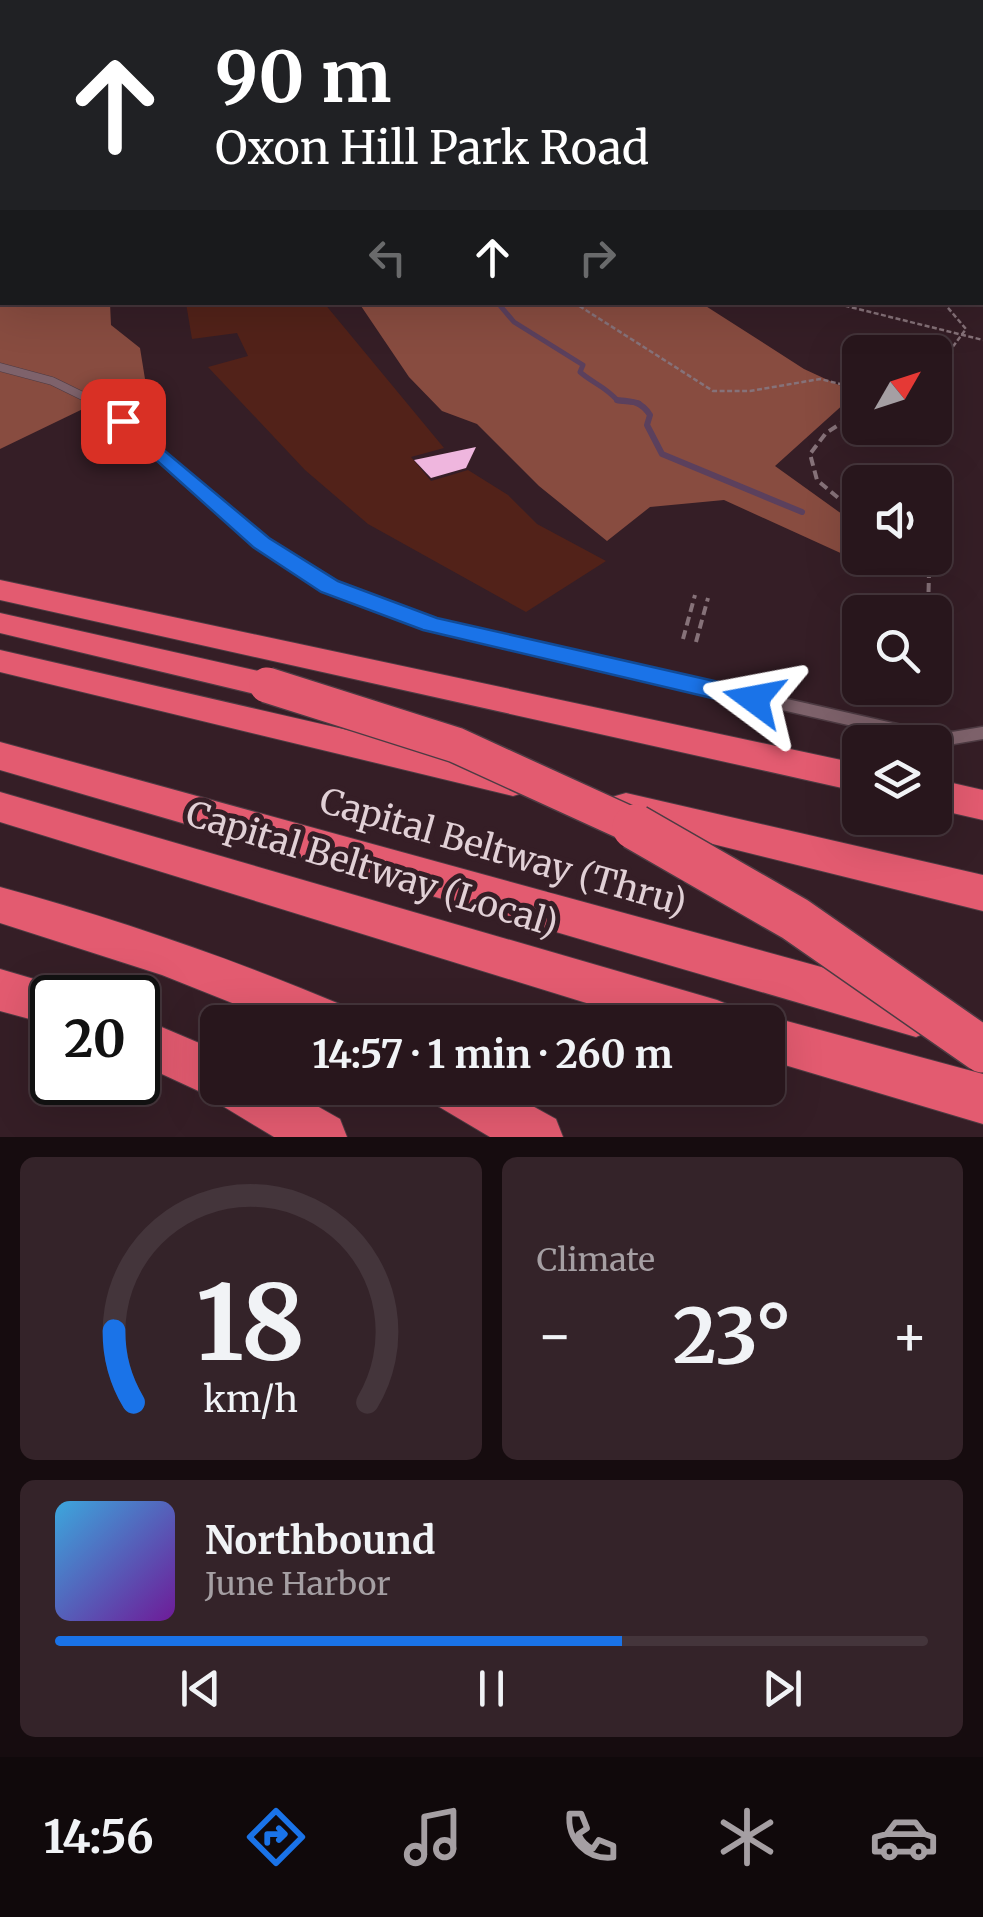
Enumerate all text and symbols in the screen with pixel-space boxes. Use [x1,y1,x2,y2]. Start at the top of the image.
text: 90 m [215,33,392,121]
icon: ahead [50,40,180,170]
text: Oxon Hill Park Road [215,120,649,176]
icon: left [360,230,415,285]
icon: ahead [465,230,520,285]
icon: right [570,230,625,285]
north arrow [842,335,952,445]
map controls [842,335,952,835]
pin [81,379,166,464]
icon: arrive [96,394,151,449]
button: sound [842,465,952,575]
button: search [842,595,952,705]
position arrow [702,647,806,751]
button: layers [842,725,952,835]
street label: Capital Beltway (Thru) [315,779,691,925]
street label: Capital Beltway (Local) [181,791,563,947]
speed limit sign: 20 [30,975,160,1105]
text: 14:57 · 1 min · 260 m [312,1031,673,1078]
text: Climate [537,1240,655,1280]
text: 18 [196,1258,306,1388]
text: 23° [673,1289,792,1383]
text: − [537,1301,573,1370]
text: + [891,1301,928,1370]
text: km/h [203,1377,298,1422]
text: Northbound [205,1517,435,1564]
text: June Harbor [205,1564,391,1604]
icon: previous [173,1661,228,1716]
icon: pause [464,1661,519,1716]
icon: next [755,1661,810,1716]
icon: directions [241,1802,311,1872]
icon: music [398,1802,468,1872]
icon: phone [555,1802,625,1872]
icon: climate [712,1802,782,1872]
icon: car [869,1802,939,1872]
text: 14:56 [44,1809,154,1865]

